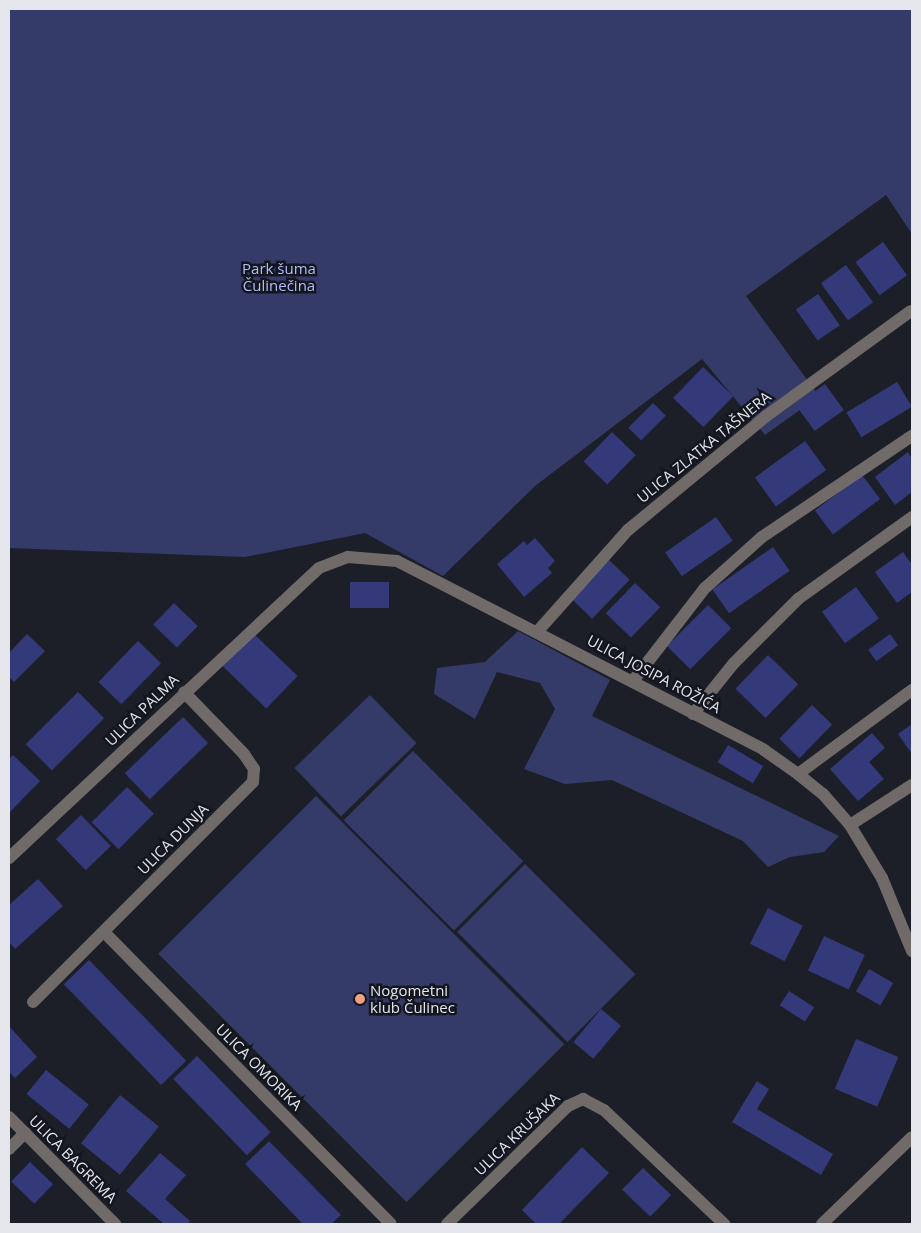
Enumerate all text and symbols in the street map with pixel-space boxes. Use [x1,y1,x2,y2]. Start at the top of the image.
park label: Park šuma Čulinečina [242,259,316,294]
street label: ULICA ZLATKA TAŠNERA [634,388,774,506]
street label: ULICA JOSIPA ROŽIĆA [584,631,724,717]
street label: ULICA PALMA [102,670,182,750]
street label: ULICA DUNJA [134,800,212,878]
place label: Nogometni klub Čulinec [370,981,455,1016]
marker: Nogometni klub Čulinec [354,993,366,1005]
street label: ULICA OMORIKA [212,1020,306,1114]
street label: ULICA KRUŠAKA [471,1089,563,1179]
street label: ULICA BAGREMA [25,1111,121,1207]

